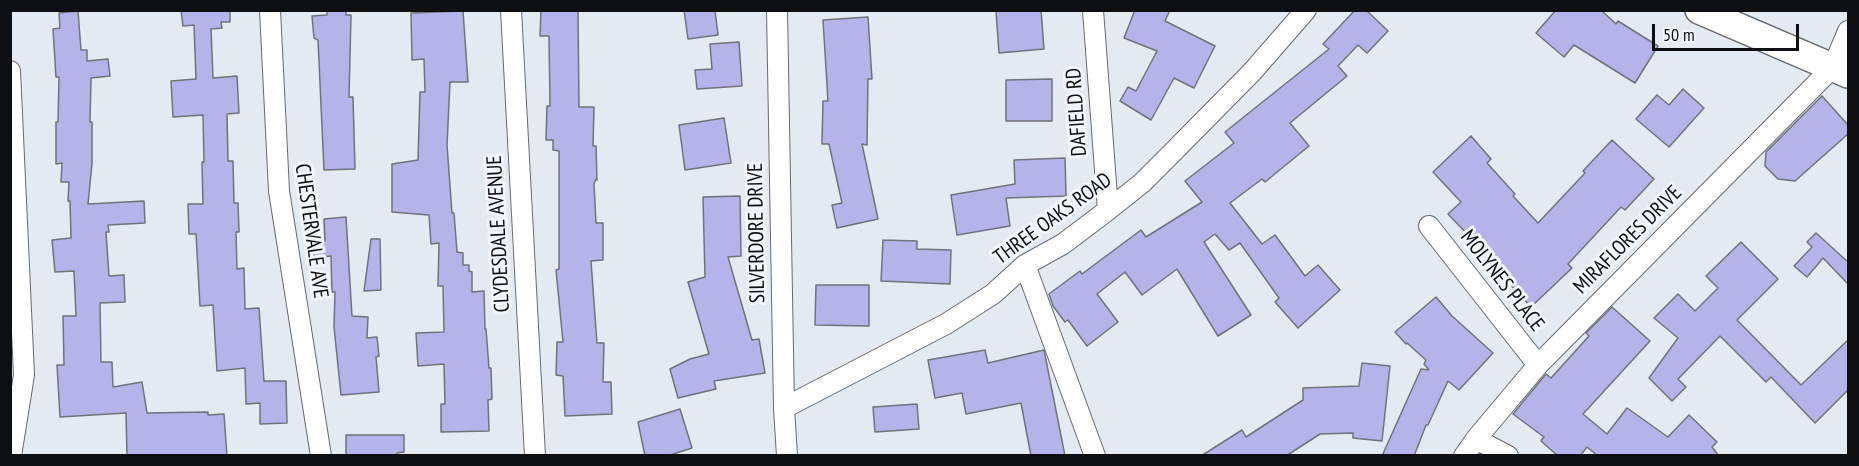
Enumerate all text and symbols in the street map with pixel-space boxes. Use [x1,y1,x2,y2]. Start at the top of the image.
scale bar [1655,12,1802,50]
text: 50 m [1663,23,1695,46]
street label: DAFIELD RD [1061,67,1093,157]
street label: CLYDESDALE AVENUE [482,155,516,313]
street label: CHESTERVALE AVE [289,162,333,300]
street label: SILVERDORE DRIVE [743,163,771,303]
street label: THREE OAKS ROAD [989,168,1117,270]
street label: MIRAFLORES DRIVE [1569,181,1687,299]
street label: MOLYNES PLACE [1455,225,1549,337]

